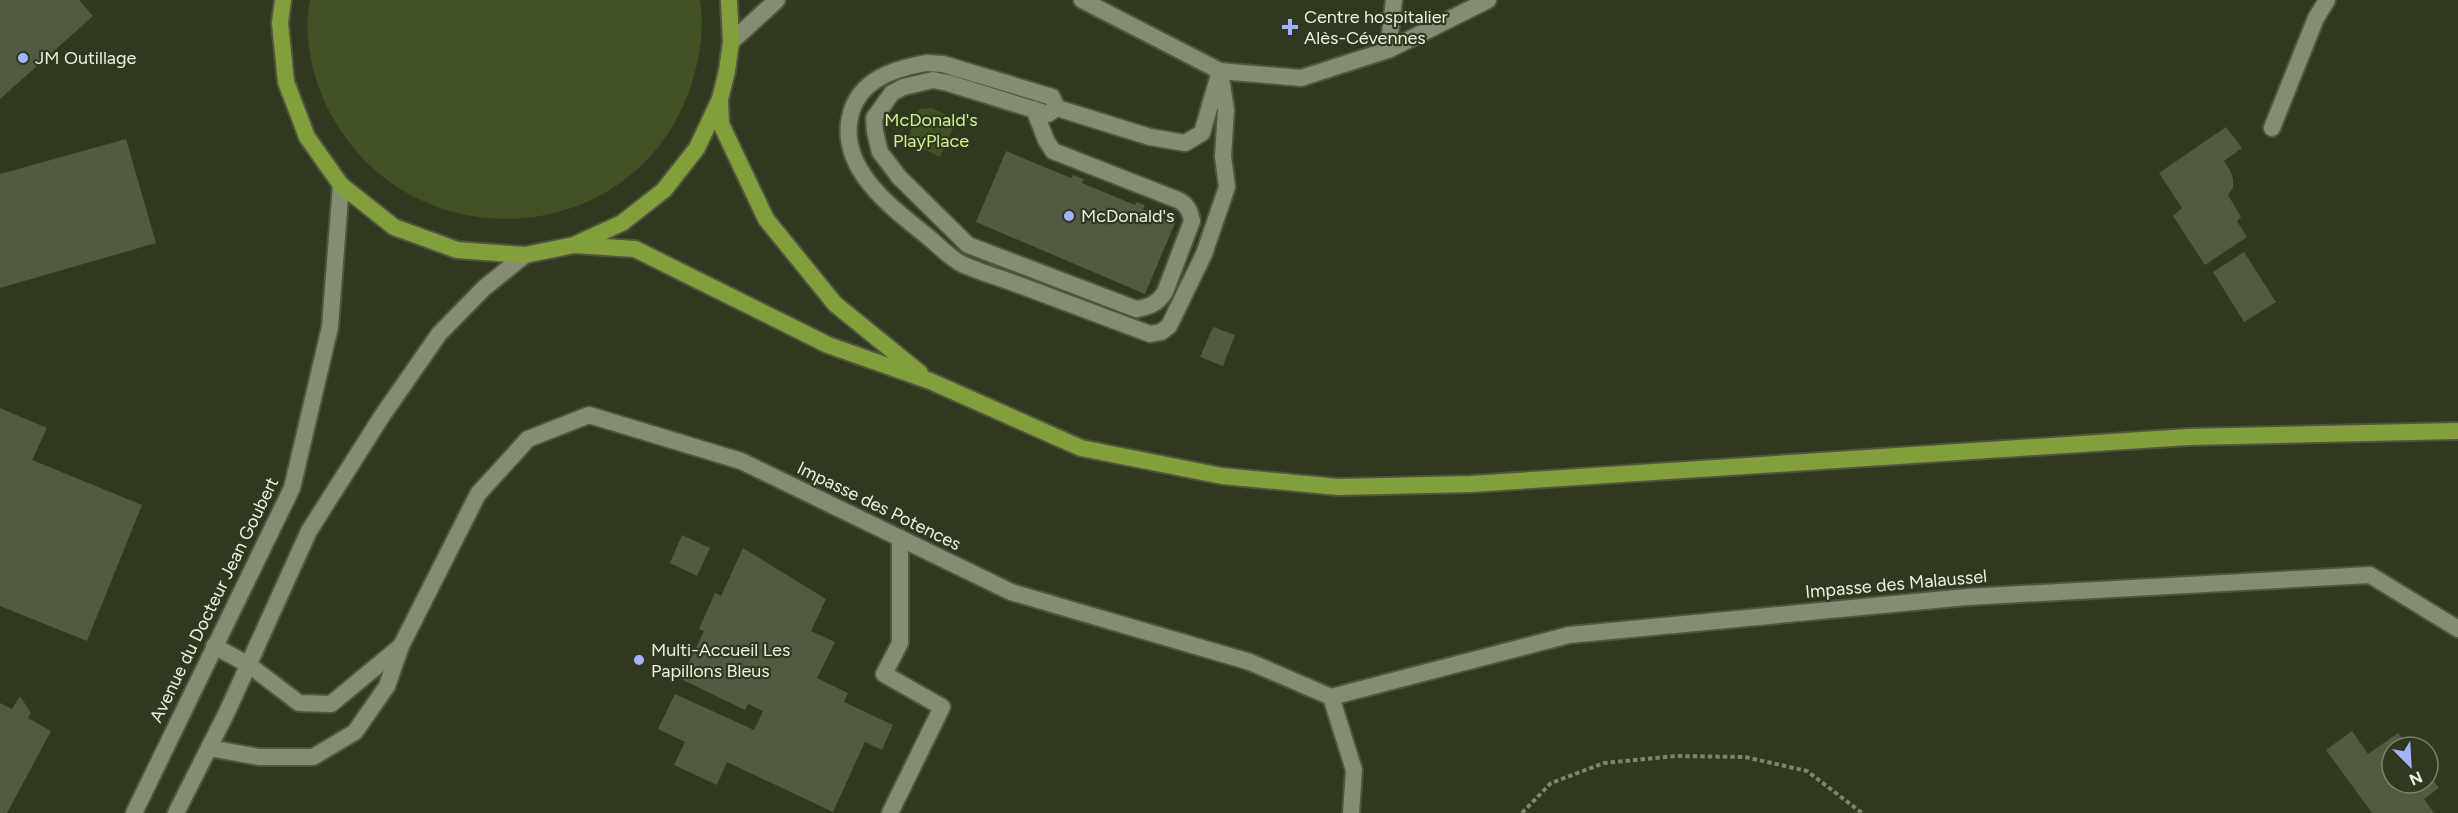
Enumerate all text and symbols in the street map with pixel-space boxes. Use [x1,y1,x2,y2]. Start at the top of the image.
place label: Centre hospitalier Alès-Cévennes [1304,6,1448,49]
marker: Centre hospitalier Alès-Cévennes [1281,18,1299,36]
place label: JM Outillage [35,47,137,69]
marker: JM Outillage [16,51,30,65]
park label: McDonald's PlayPlace [884,109,978,152]
place label: McDonald's [1081,205,1175,227]
marker: McDonald's [1062,209,1076,223]
street label: Impasse des Potences [793,457,965,555]
street label: Avenue du Docteur Jean Goubert [145,474,283,726]
street label: Impasse des Malaussel [1804,565,1988,603]
place label: Multi-Accueil Les Papillons Bleus [651,639,790,682]
marker: Multi-Accueil Les Papillons Bleus [632,653,646,667]
north arrow [2380,735,2440,795]
text: N [2406,767,2425,789]

